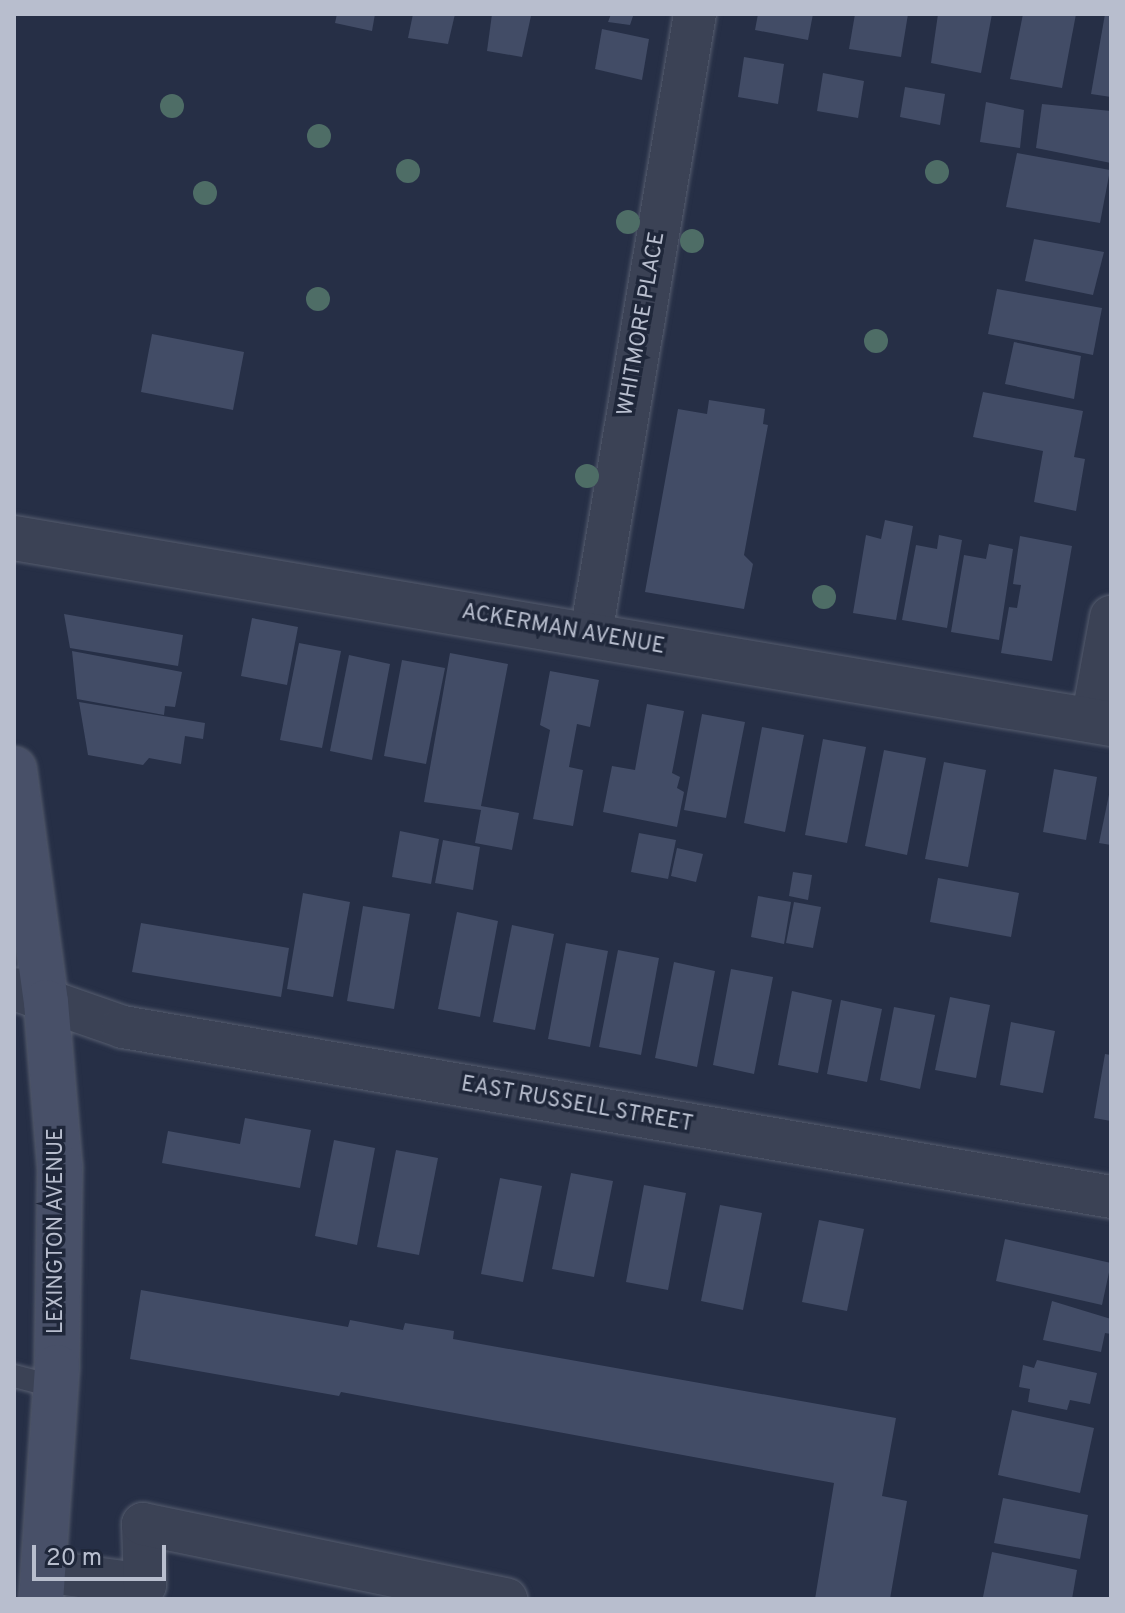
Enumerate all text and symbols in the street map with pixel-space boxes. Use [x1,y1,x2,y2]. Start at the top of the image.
street label: WHITMORE PLACE [613,230,671,418]
street label: ACKERMAN AVENUE [459,599,667,661]
street label: EAST RUSSELL STREET [458,1071,696,1139]
street label: LEXINGTON AVENUE [44,1127,70,1335]
scale bar [36,1529,170,1579]
text: 20 m [46,1544,102,1574]

